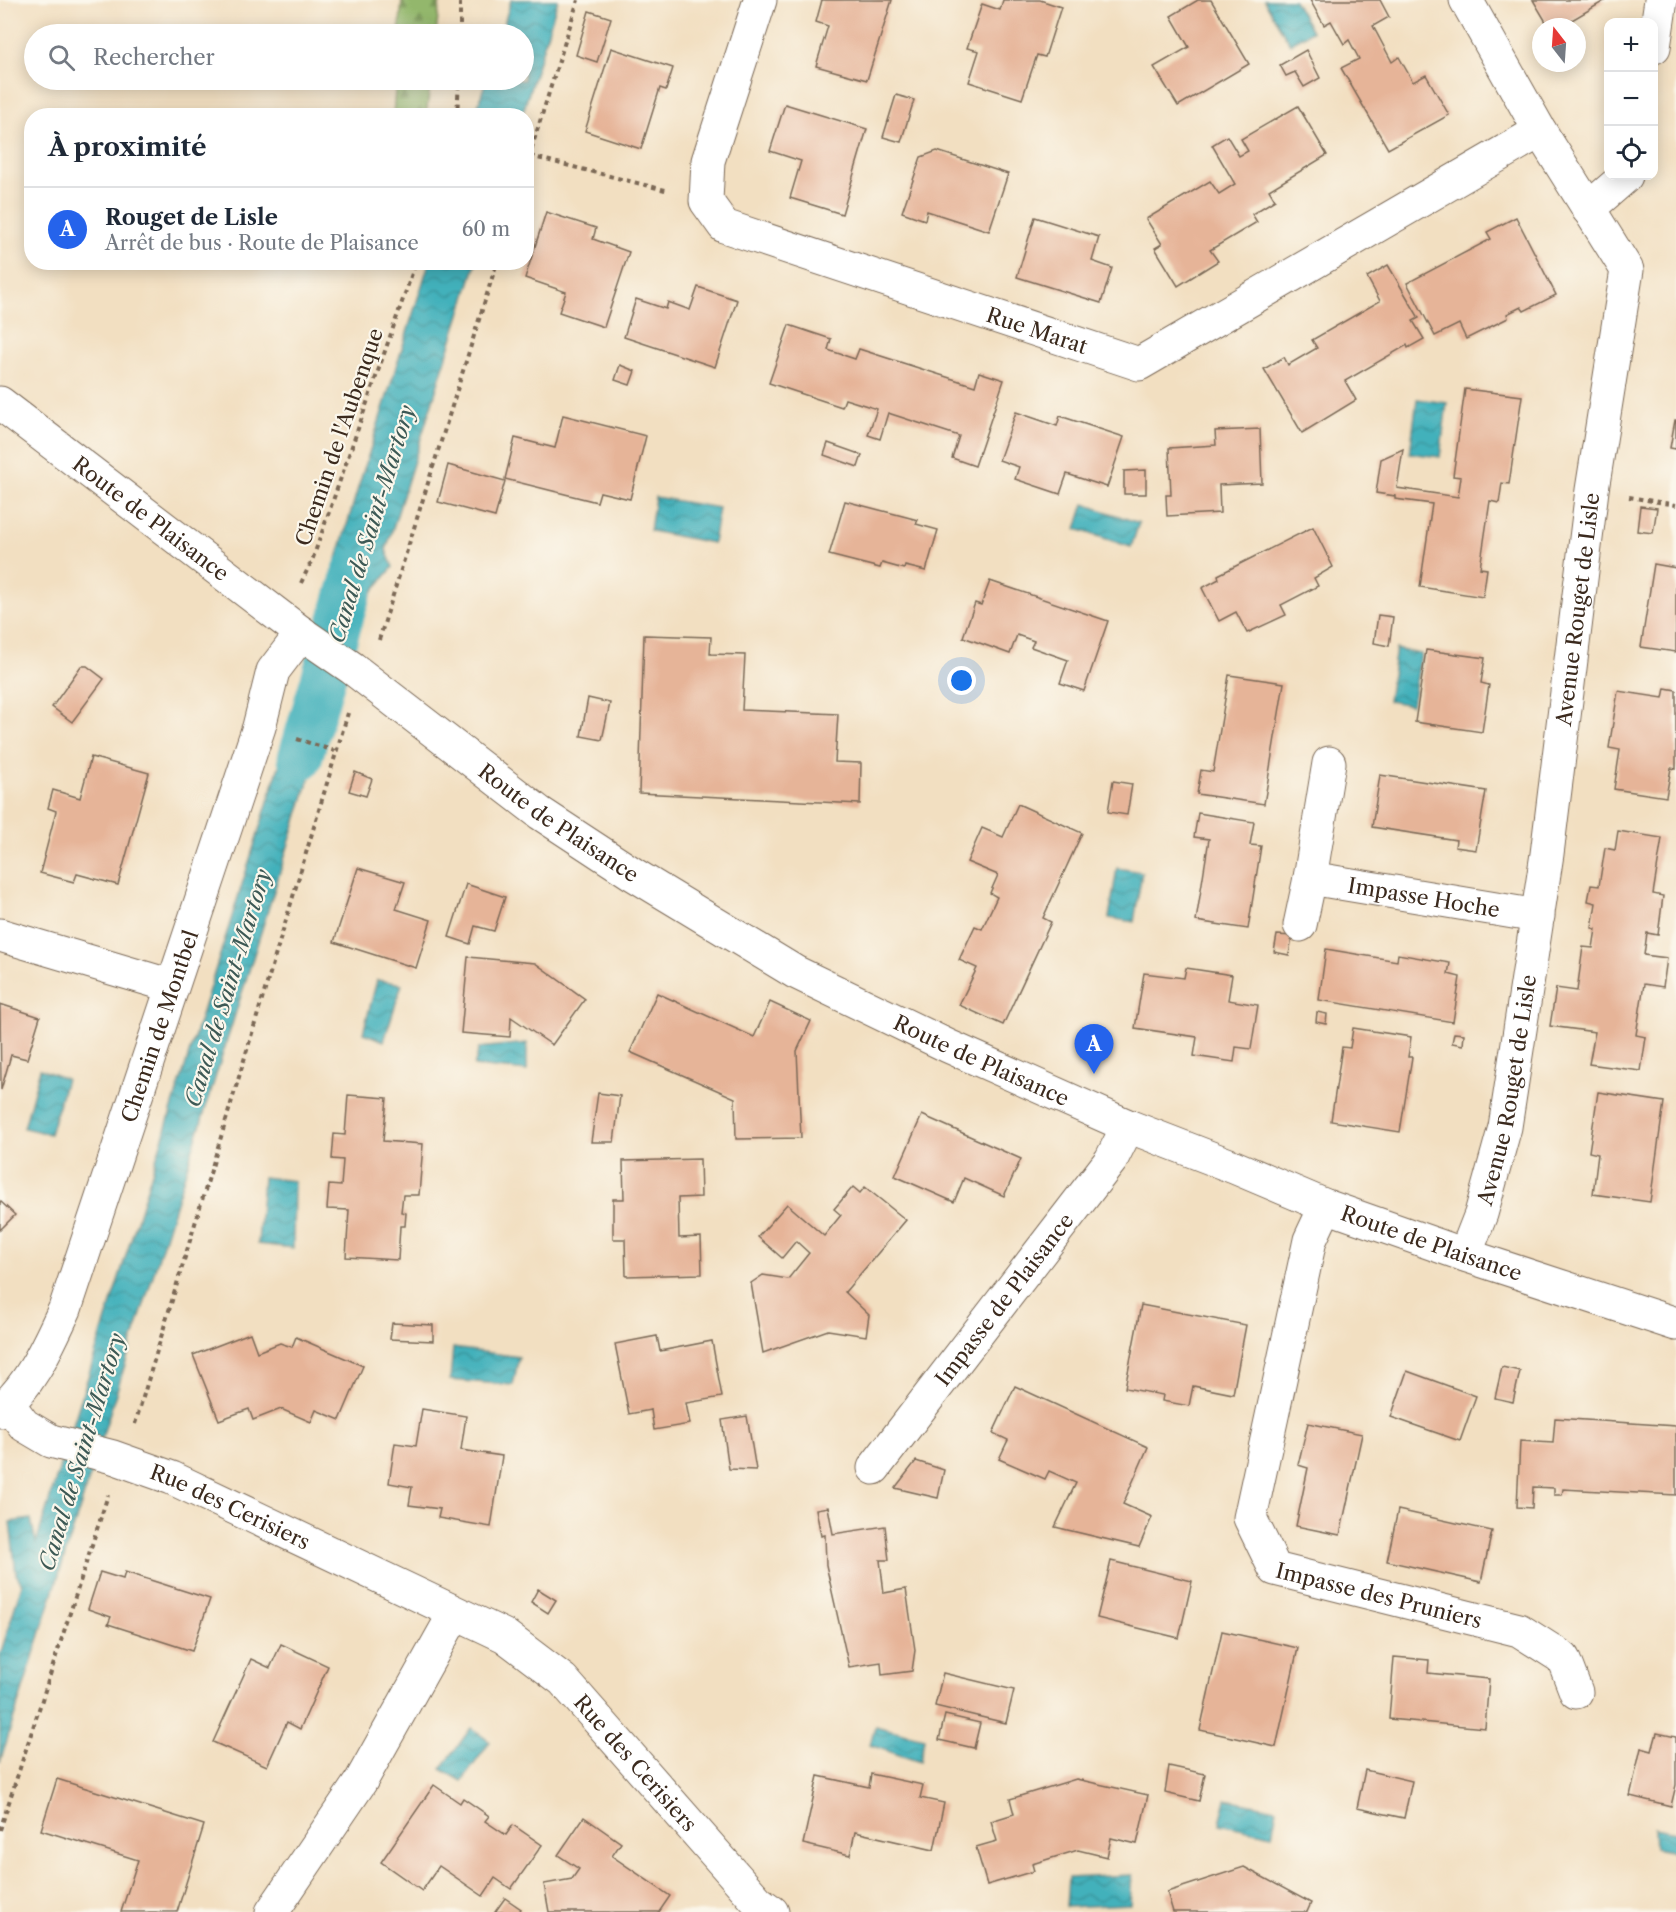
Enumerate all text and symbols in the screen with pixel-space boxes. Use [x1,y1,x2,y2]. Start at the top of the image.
north arrow [1532,18,1586,72]
map controls [1604,18,1658,180]
button: + [1604,18,1658,72]
search box [24,24,534,90]
icon: search [45,41,78,74]
text: Rechercher [93,44,215,71]
button: − [1604,72,1658,126]
button: locate [1604,126,1658,180]
text: À proximité [48,131,207,163]
text: Rouget de Lisle [105,204,278,231]
text: A [60,217,75,241]
text: 60 m [462,217,510,241]
text: Arrêt de bus · Route de Plaisance [105,231,419,255]
street label: Rue Marat [983,302,1091,359]
street label: Chemin de l'Aubenque [290,325,388,549]
water label: Canal de Saint-Martory [323,402,421,646]
street label: Route de Plaisance [68,451,234,586]
street label: Avenue Rouget de Lisle [1550,491,1604,728]
your location [947,666,976,695]
street label: Route de Plaisance [474,758,644,887]
water label: Canal de Saint-Martory [179,866,277,1110]
street label: Impasse Hoche [1346,872,1502,922]
street label: Chemin de Montbel [116,927,203,1125]
street label: Avenue Rouget de Lisle [1471,973,1541,1209]
street label: Route de Plaisance [890,1009,1073,1111]
pin: A [1074,1024,1114,1074]
street label: Route de Plaisance [1338,1200,1525,1285]
street label: Impasse de Plaisance [930,1208,1078,1390]
water label: Canal de Saint-Martory [33,1330,131,1574]
street label: Rue des Cerisiers [147,1459,314,1554]
street label: Impasse des Pruniers [1273,1557,1485,1633]
street label: Rue des Cerisiers [569,1689,702,1836]

